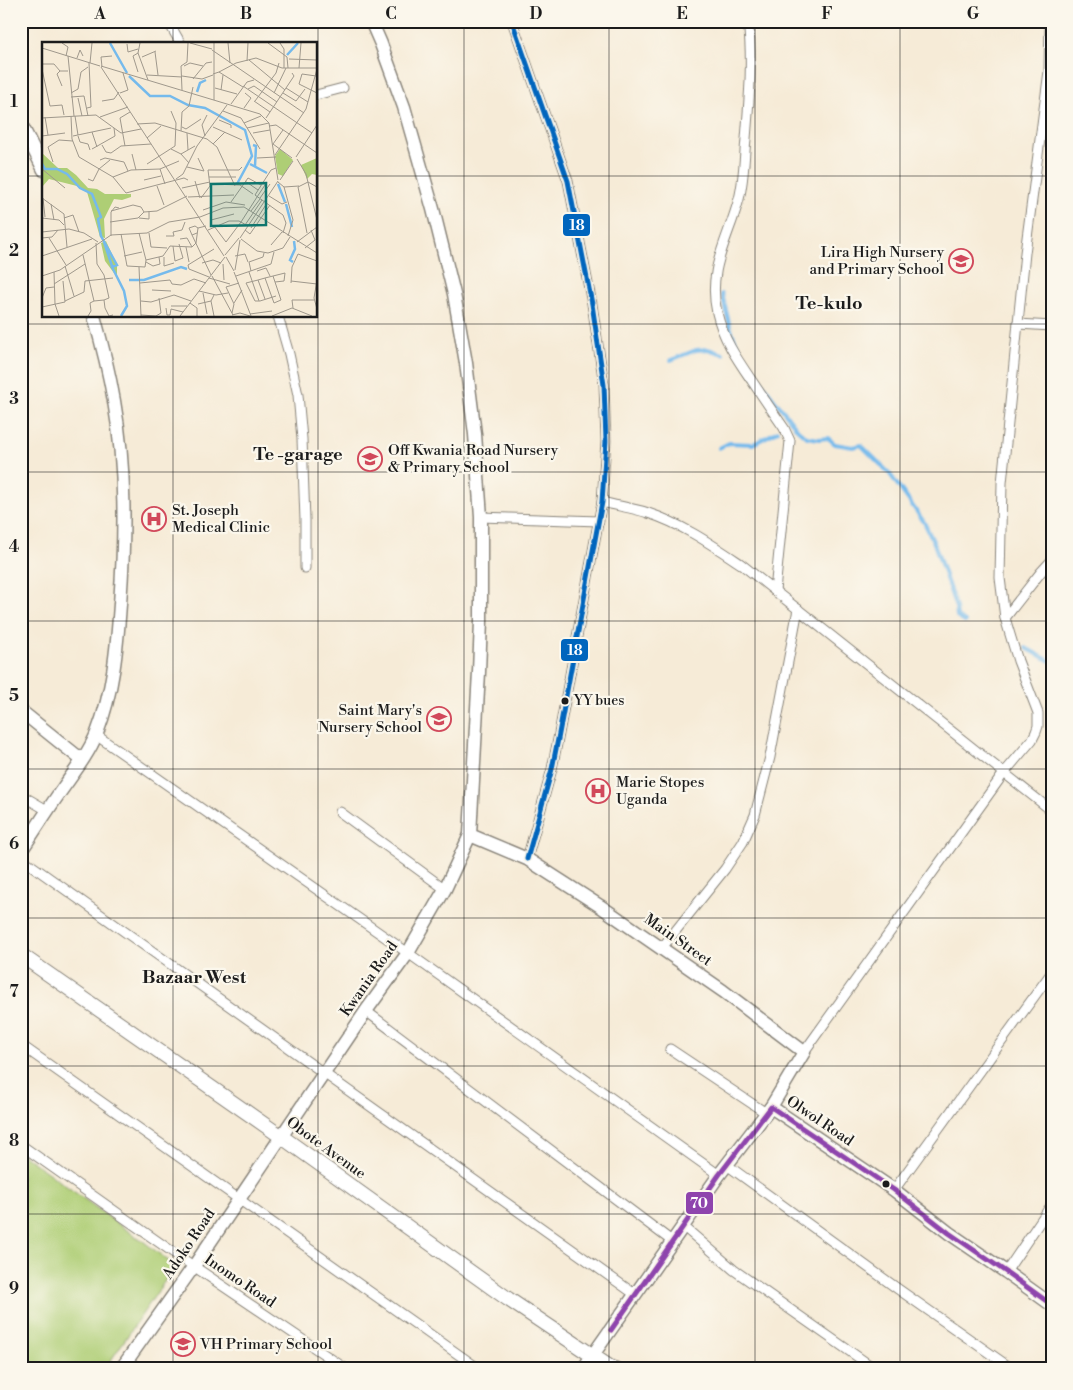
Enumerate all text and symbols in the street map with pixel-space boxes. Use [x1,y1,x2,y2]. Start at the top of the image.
text: A [93,4,106,24]
text: B [240,4,252,24]
text: C [385,4,397,24]
text: D [530,4,543,24]
text: E [676,4,688,24]
text: F [821,4,833,24]
text: G [967,4,980,24]
inset map [42,42,318,318]
text: 1 [10,92,18,112]
line badge: 18 [562,213,591,237]
text: 18 [569,217,585,235]
text: 2 [9,241,19,261]
place label: Lira High Nursery and Primary School [809,243,945,279]
school or university icon: Lira High Nursery and Primary School [948,248,974,274]
district label: Te-kulo [796,292,862,315]
text: 3 [9,389,19,409]
place label: Off Kwania Road Nursery & Primary School [388,441,559,477]
district label: Te -garage [253,443,343,466]
school or university icon: Off Kwania Road Nursery & Primary School [357,446,383,472]
place label: St. Joseph Medical Clinic [172,501,270,537]
hospital icon: St. Joseph Medical Clinic [141,506,167,532]
text: 4 [9,537,20,557]
line badge: 18 [560,638,589,662]
text: 18 [567,642,583,660]
text: 5 [9,686,19,706]
place label: YY bues [573,692,624,710]
marker: YY bues [560,696,570,706]
place label: Saint Mary's Nursery School [318,701,423,737]
school or university icon: Saint Mary's Nursery School [426,706,452,732]
place label: Marie Stopes Uganda [616,773,704,809]
hospital icon: Marie Stopes Uganda [585,778,611,804]
text: 6 [9,834,19,854]
street label: Main Street [640,910,716,971]
street label: Kwania Road [336,937,402,1020]
district label: Bazaar West [142,966,247,989]
text: 7 [9,982,19,1002]
street label: Olwol Road [783,1092,858,1151]
street label: Obote Avenue [282,1113,370,1183]
text: 8 [9,1131,19,1151]
unlabelled marker [881,1179,891,1189]
line badge: 70 [685,1191,714,1215]
text: 70 [690,1195,708,1213]
street label: Adoko Road [158,1205,220,1284]
street label: Inomo Road [200,1250,280,1312]
text: 9 [9,1279,19,1299]
school or university icon: VH Primary School [170,1331,196,1357]
place label: VH Primary School [199,1335,333,1354]

